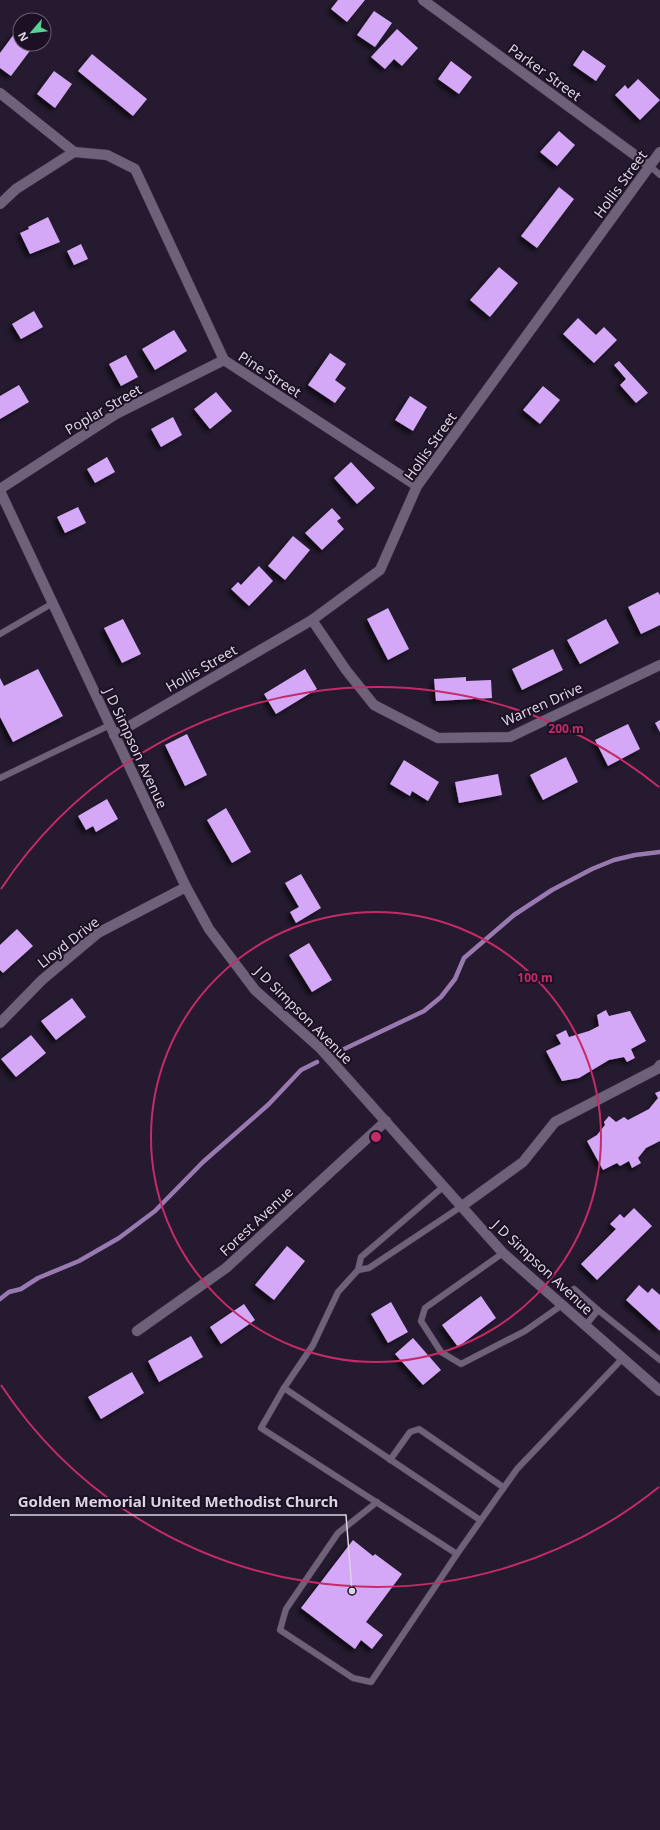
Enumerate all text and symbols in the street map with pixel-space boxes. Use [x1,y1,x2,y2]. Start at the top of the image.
north arrow [12,12,52,52]
text: N [14,29,31,44]
street label: Parker Street [505,39,585,105]
street label: Hollis Street [589,146,651,222]
street label: Pine Street [235,347,305,401]
street label: Poplar Street [61,379,145,439]
street label: Hollis Street [400,408,460,484]
street label: Hollis Street [162,640,240,696]
street label: Warren Drive [499,678,586,730]
street label: J D Simpson Avenue [99,683,172,811]
text: 200 m [548,720,584,737]
street label: Lloyd Drive [33,912,103,972]
street label: J D Simpson Avenue [250,961,357,1068]
text: 100 m [517,969,553,986]
centre of rings [369,1130,383,1144]
street label: Forest Avenue [215,1182,297,1260]
street label: J D Simpson Avenue [487,1214,597,1319]
callout: Golden Memorial United Methodist Church [10,1488,346,1515]
text: Golden Memorial United Methodist Church [18,1491,338,1511]

